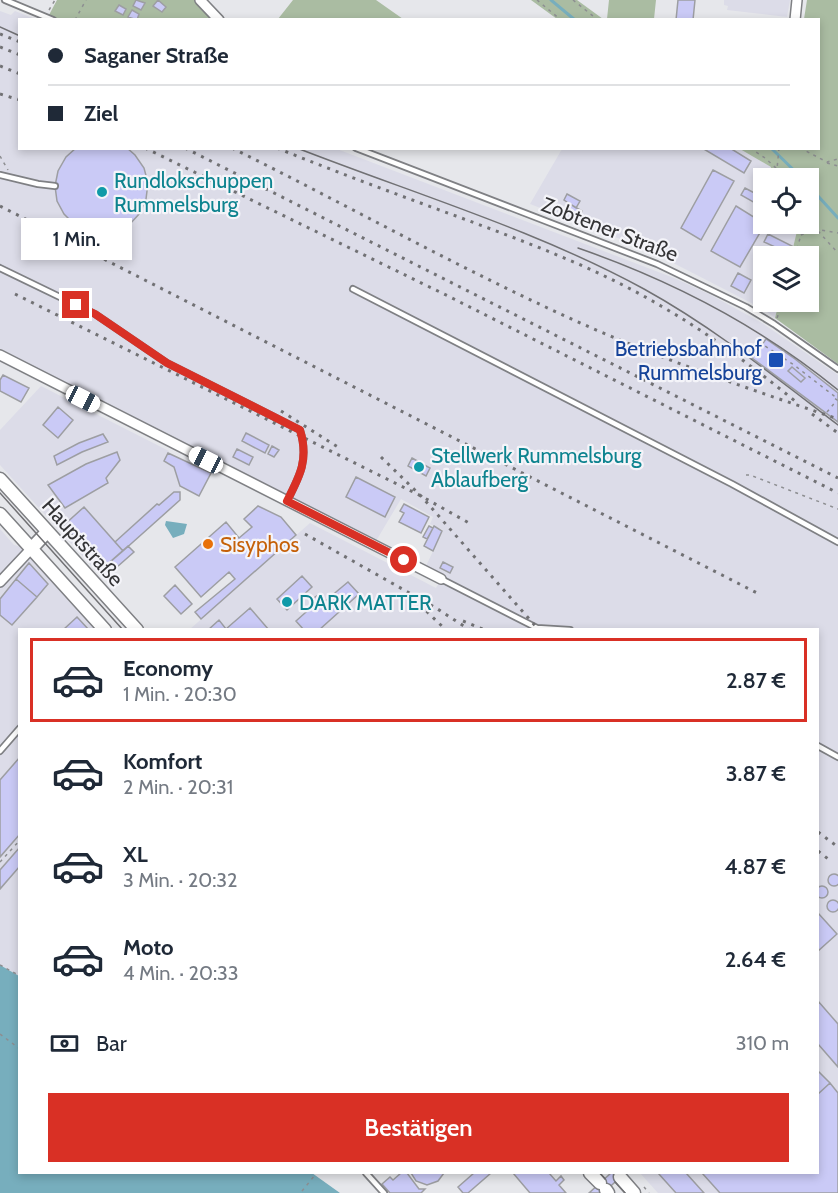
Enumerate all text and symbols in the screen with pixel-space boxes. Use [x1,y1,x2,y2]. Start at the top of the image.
text: Saganer Straße [84,42,229,69]
text: Ziel [84,100,118,127]
place label: Rundlokschuppen Rummelsburg [114,168,273,217]
map controls [753,168,819,312]
button: locate [753,168,819,234]
marker: Rundlokschuppen Rummelsburg [95,185,109,199]
street label: Zobtener Straße [538,192,682,267]
callout: 1 Min. [20,218,132,260]
text: 1 Min. [53,227,100,251]
button: layers [753,246,819,312]
route end [62,291,89,318]
place label: Betriebsbahnhof Rummelsburg [615,336,763,385]
marker: Betriebsbahnhof Rummelsburg [767,351,785,369]
car [63,383,103,415]
place label: Stellwerk Rummelsburg Ablaufberg [431,443,642,492]
car [186,444,226,476]
marker: Stellwerk Rummelsburg Ablaufberg [412,460,426,474]
street label: Hauptstraße [37,493,129,591]
place label: Sisyphos [220,532,300,557]
marker: Sisyphos [201,537,215,551]
route start [390,546,417,573]
place label: DARK MATTER [299,590,432,615]
marker: DARK MATTER [280,595,294,609]
icon: car [51,653,105,707]
text: Economy [123,655,213,682]
text: 2.87 € [726,667,786,694]
text: 1 Min. · 20:30 [123,682,237,706]
icon: car [51,746,105,800]
text: Komfort [123,748,202,775]
text: 3.87 € [726,760,786,787]
text: 2 Min. · 20:31 [123,775,233,799]
icon: car [51,839,105,893]
text: XL [123,841,148,868]
text: 4.87 € [724,853,786,880]
text: 3 Min. · 20:32 [123,868,238,892]
icon: car [51,932,105,986]
text: Moto [123,934,174,961]
text: 2.64 € [725,946,786,973]
text: 4 Min. · 20:33 [123,961,239,985]
icon: cash [48,1027,81,1060]
text: Bar [96,1030,127,1057]
text: 310 m [736,1031,789,1055]
button: Bestätigen [48,1093,789,1162]

